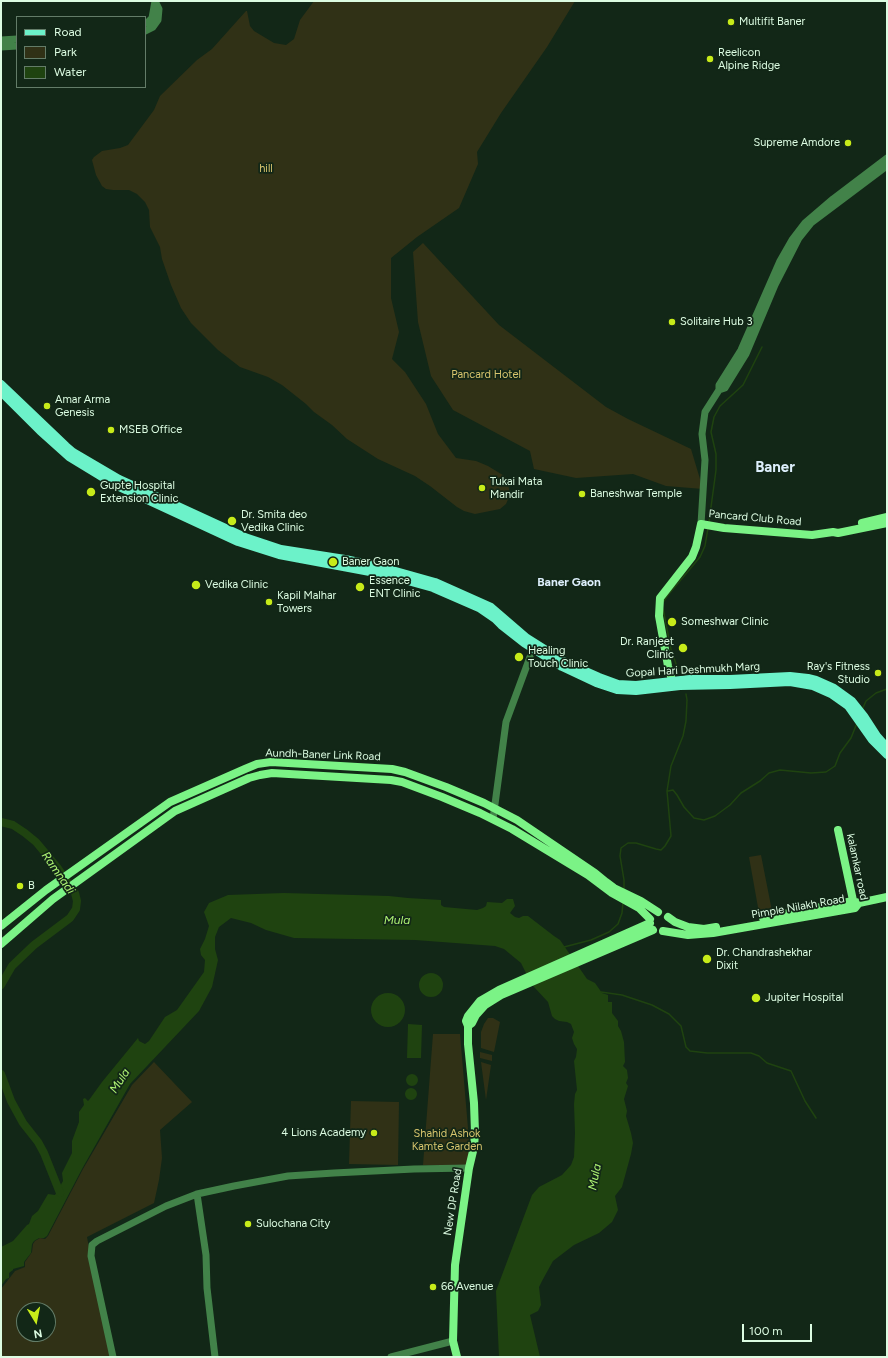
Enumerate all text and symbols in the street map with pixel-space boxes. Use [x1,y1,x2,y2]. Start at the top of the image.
place label: Multifit Baner [739,15,805,29]
legend [16,16,146,88]
marker: Multifit Baner [726,17,736,27]
text: Road [54,25,82,39]
text: Park [54,45,77,59]
place label: Reelicon Alpine Ridge [718,46,780,72]
marker: Reelicon Alpine Ridge [705,54,715,64]
text: Water [54,65,86,79]
place label: Supreme Amdore [753,136,840,150]
marker: Supreme Amdore [843,138,853,148]
park label: hill [259,162,273,176]
place label: Solitaire Hub 3 [680,315,752,329]
marker: Solitaire Hub 3 [667,317,677,327]
park label: Pancard Hotel [451,368,521,382]
place label: Amar Arma Genesis [55,393,110,419]
marker: Amar Arma Genesis [42,401,52,411]
place label: MSEB Office [119,423,182,437]
marker: MSEB Office [106,425,116,435]
district label: Baner [755,459,795,477]
place label: Tukai Mata Mandir [490,475,542,501]
place label: Gupte Hospital Extension Clinic [100,479,178,505]
marker: Tukai Mata Mandir [477,483,487,493]
marker: Gupte Hospital Extension Clinic [85,486,97,498]
place label: Baneshwar Temple [590,487,682,501]
marker: Baneshwar Temple [577,489,587,499]
street label: Pancard Club Road [708,507,802,529]
place label: Dr. Smita deo Vedika Clinic [241,508,307,534]
marker: Dr. Smita deo Vedika Clinic [226,515,238,527]
place label: Baner Gaon [342,555,399,569]
marker: Baner Gaon [327,556,339,568]
place label: Essence ENT Clinic [369,574,420,600]
district label: Baner Gaon [537,575,601,589]
place label: Vedika Clinic [205,578,268,592]
marker: Vedika Clinic [190,579,202,591]
marker: Essence ENT Clinic [354,581,366,593]
place label: Kapil Malhar Towers [277,589,336,615]
marker: Kapil Malhar Towers [264,597,274,607]
place label: Someshwar Clinic [681,615,769,629]
marker: Someshwar Clinic [666,616,678,628]
place label: Dr. Ranjeet Clinic [620,635,674,661]
marker: Dr. Ranjeet Clinic [677,642,689,654]
place label: Healing Touch Clinic [528,644,588,670]
marker: Healing Touch Clinic [513,651,525,663]
street label: Gopal Hari Deshmukh Marg [626,660,760,680]
place label: Ray's Fitness Studio [807,660,870,686]
marker: Ray's Fitness Studio [873,668,883,678]
street label: Aundh-Baner Link Road [265,746,381,764]
street label: kalamkar road [844,833,870,901]
water label: Ramnadi [38,849,78,897]
place label: B [28,879,35,893]
marker: B [15,881,25,891]
street label: Pimple Nilakh Road [750,892,846,922]
water label: Mula [384,913,410,927]
place label: Dr. Chandrashekhar Dixit [716,946,812,972]
marker: Dr. Chandrashekhar Dixit [701,953,713,965]
place label: Jupiter Hospital [765,991,843,1005]
marker: Jupiter Hospital [750,992,762,1004]
water label: Mula [107,1066,133,1096]
place label: 4 Lions Academy [281,1126,366,1140]
park label: Shahid Ashok Kamte Garden [412,1127,482,1153]
marker: 4 Lions Academy [369,1128,379,1138]
water label: Mula [585,1163,605,1191]
street label: New DP Road [441,1168,465,1236]
place label: Sulochana City [256,1217,330,1231]
marker: Sulochana City [243,1219,253,1229]
place label: 66 Avenue [441,1280,493,1294]
marker: 66 Avenue [428,1282,438,1292]
north arrow [16,1302,56,1342]
scale bar [744,1316,814,1342]
text: 100 m [749,1324,783,1338]
text: N [33,1326,43,1340]

